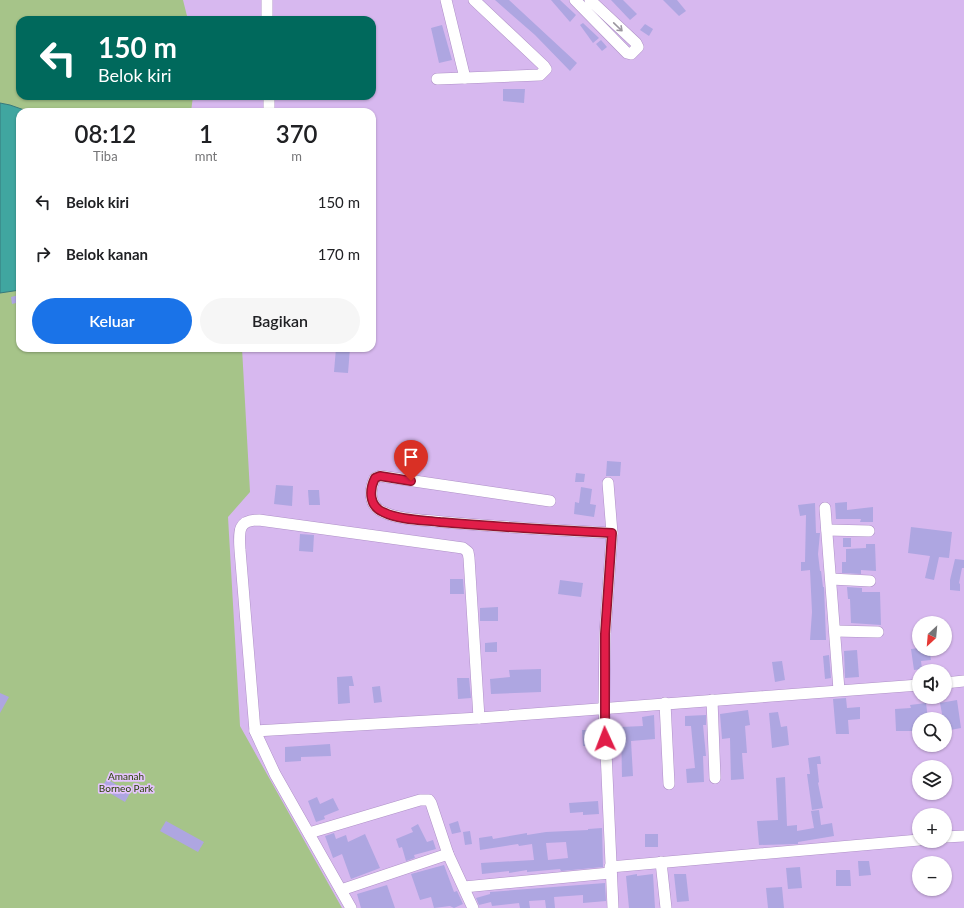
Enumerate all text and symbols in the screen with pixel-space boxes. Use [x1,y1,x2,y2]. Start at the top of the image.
one-way arrow [613,22,623,32]
text: 150 m [98,30,177,64]
icon: left [32,32,84,84]
text: Belok kiri [98,64,172,86]
text: 08:12 [74,119,136,148]
text: 1 [199,119,213,148]
text: 370 [276,119,317,148]
text: Tiba [93,148,118,164]
text: mnt [195,148,217,164]
text: m [291,148,302,164]
icon: left [32,191,54,213]
text: Belok kiri [66,193,129,211]
text: 150 m [318,193,360,211]
icon: right [32,243,54,265]
text: Belok kanan [66,245,148,263]
text: 170 m [318,245,360,263]
button: Keluar [32,298,192,344]
button: Bagikan [200,298,360,344]
pin [394,440,428,481]
icon: arrive [400,446,422,468]
north arrow [912,616,952,656]
map controls [912,616,952,896]
button: sound [912,664,952,704]
button: search [912,712,952,752]
position arrow [584,718,626,760]
button: layers [912,760,952,800]
park label: Amanah Borneo Park [99,770,154,794]
button: + [912,808,952,848]
button: − [912,856,952,896]

